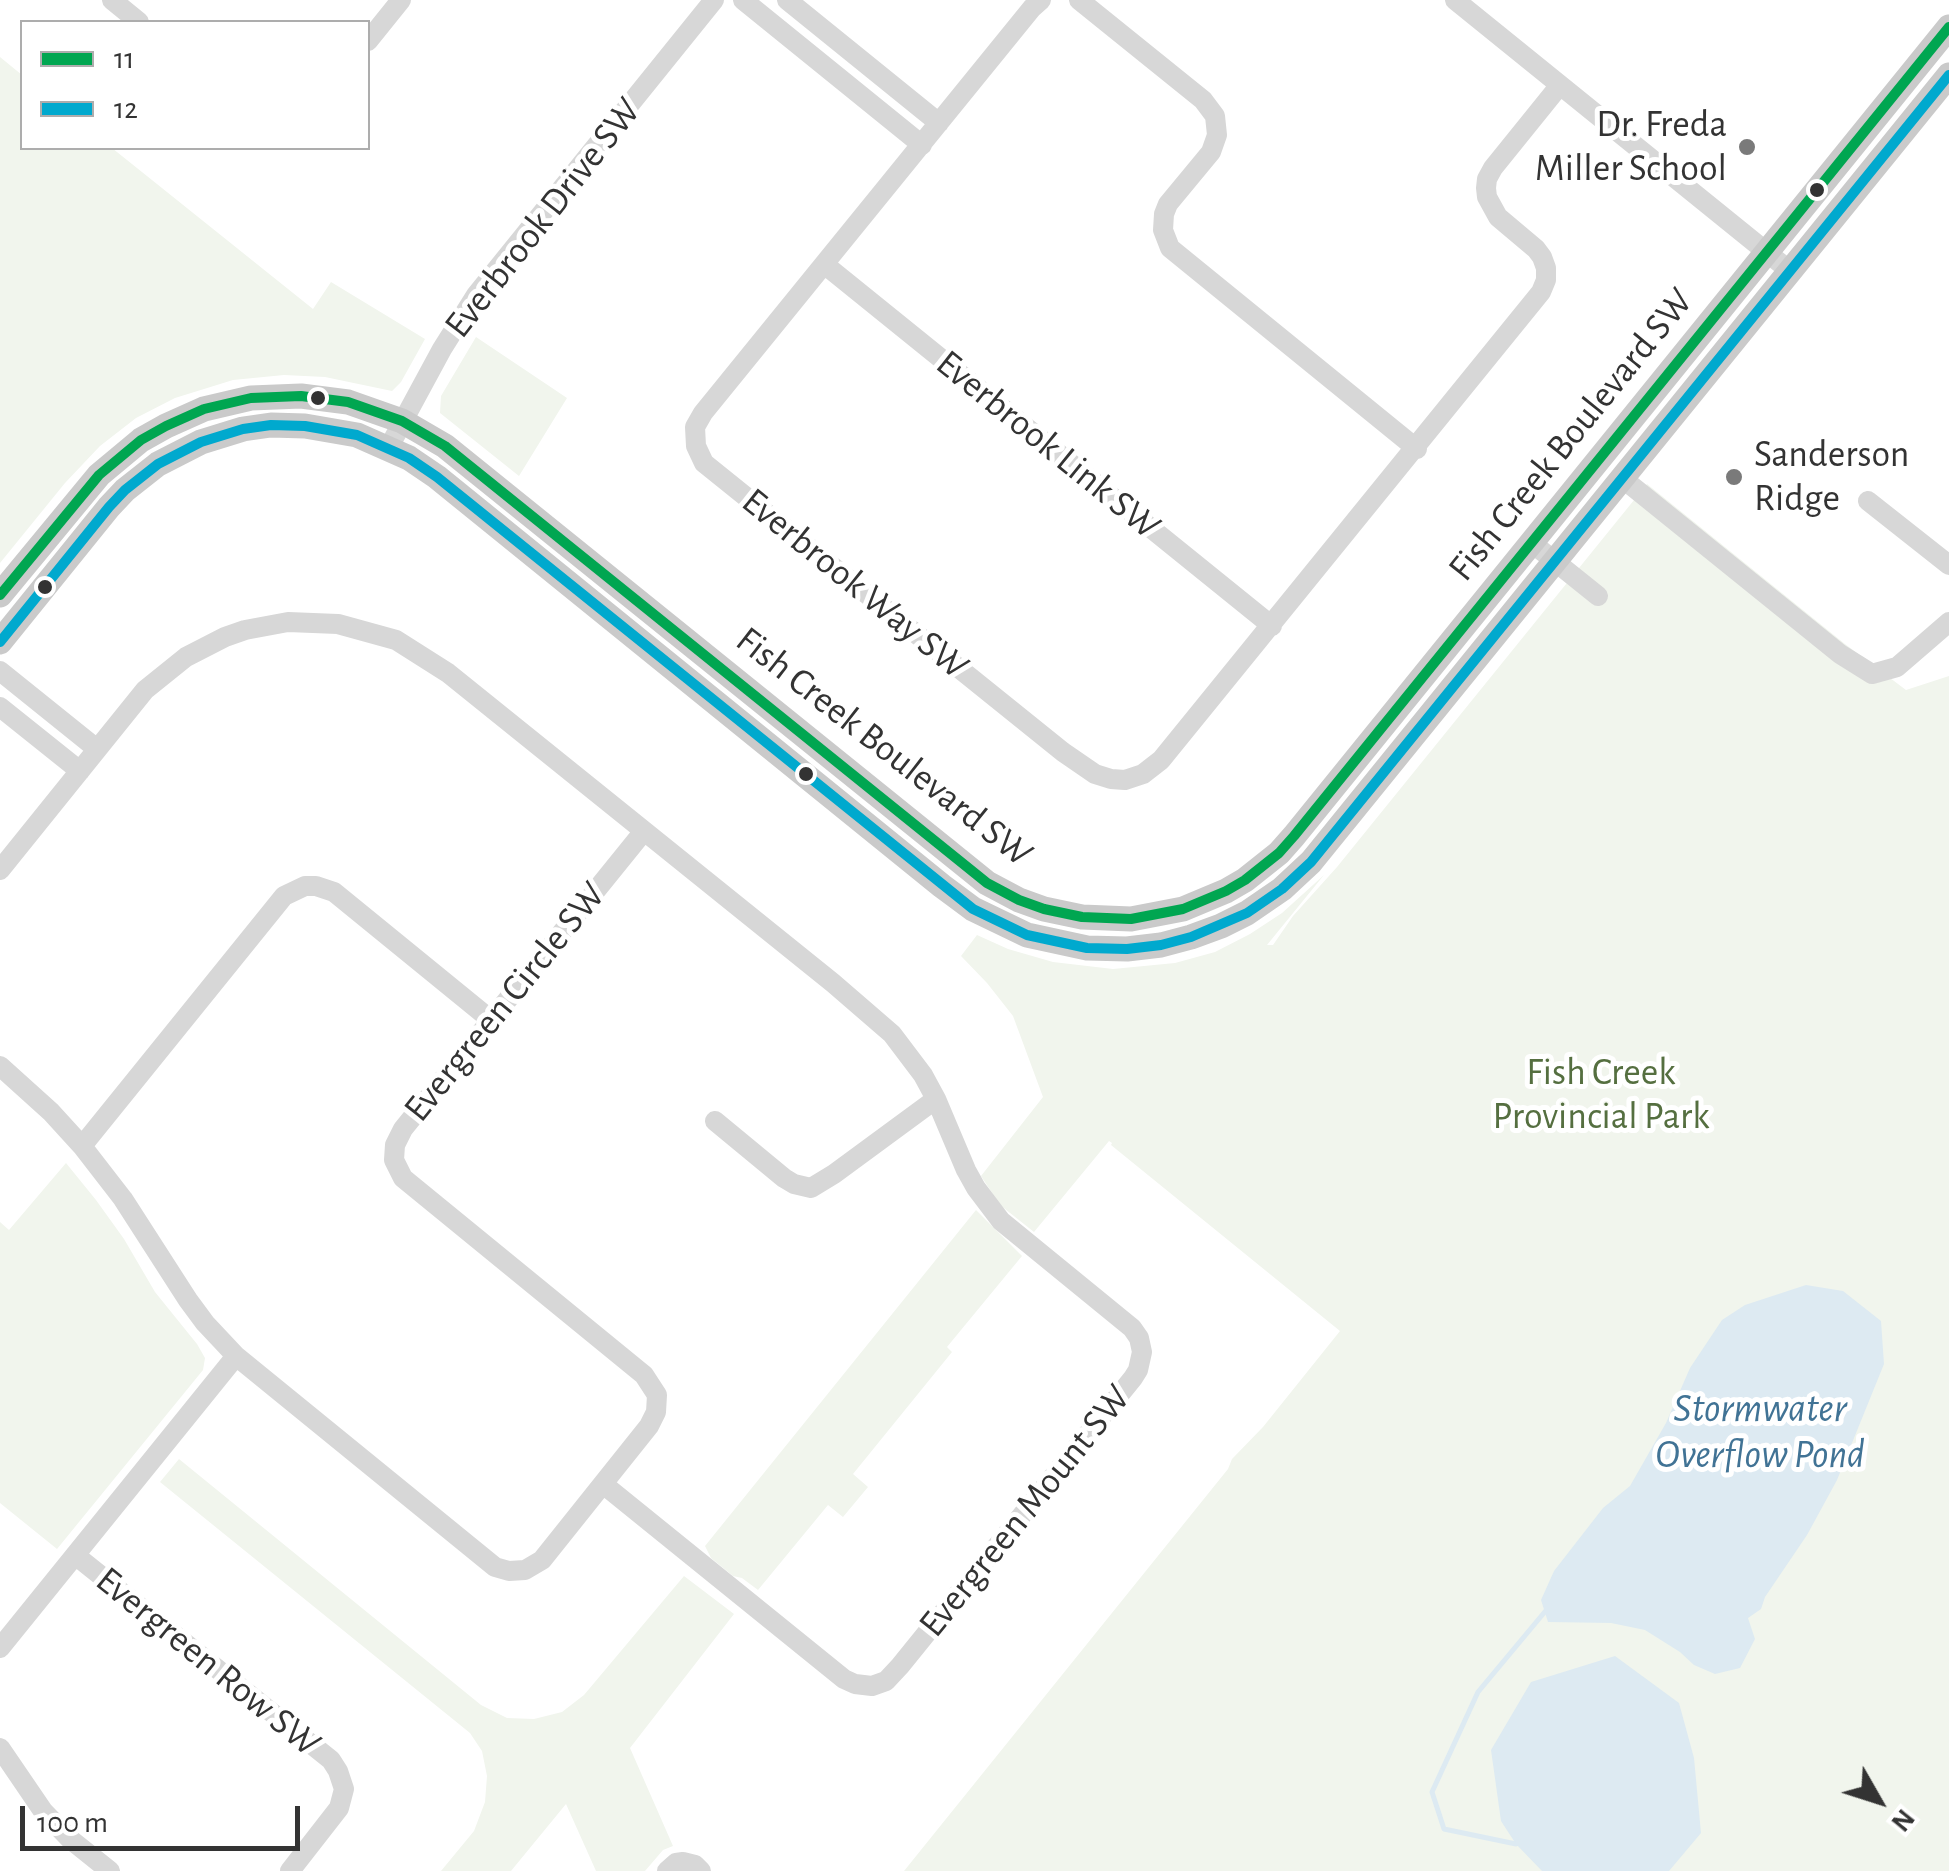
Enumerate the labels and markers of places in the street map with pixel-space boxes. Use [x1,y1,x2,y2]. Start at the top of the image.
place label: Dr. Freda Miller School [1535,102,1727,192]
marker: Dr. Freda Miller School [1736,136,1758,158]
unlabelled marker [1807,180,1827,200]
unlabelled marker [308,388,328,408]
place label: Sanderson Ridge [1754,432,1909,522]
marker: Sanderson Ridge [1723,466,1745,488]
unlabelled marker [35,577,55,597]
unlabelled marker [796,764,816,784]

